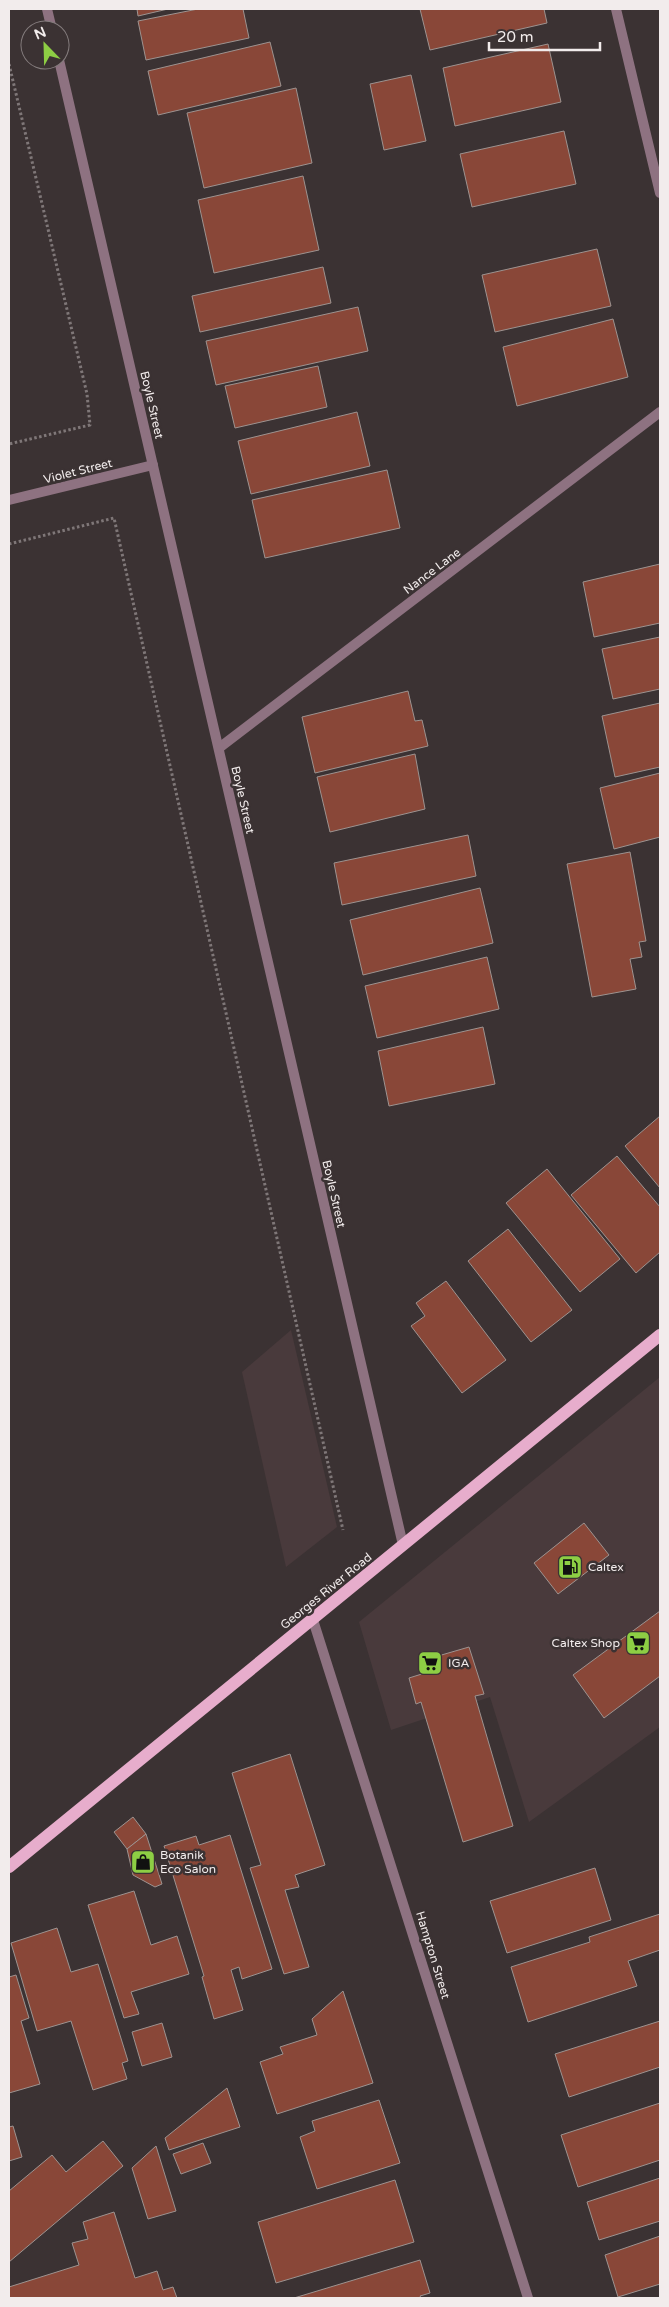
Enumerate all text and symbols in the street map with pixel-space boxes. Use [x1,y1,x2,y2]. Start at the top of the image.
north arrow [20,20,70,70]
scale bar [489,20,600,52]
text: N [32,23,49,44]
text: 20 m [497,28,534,46]
street label: Boyle Street [137,370,167,441]
street label: Violet Street [42,456,114,486]
street label: Nance Lane [401,545,463,597]
street label: Boyle Street [228,765,258,836]
street label: Boyle Street [319,1159,349,1230]
street label: Georges River Road [278,1550,374,1632]
fuel station icon: Caltex [557,1554,583,1580]
place label: Caltex [588,1560,624,1574]
supermarket icon: Caltex Shop [625,1630,651,1656]
place label: Caltex Shop [552,1636,620,1650]
supermarket icon: IGA [417,1650,443,1676]
place label: IGA [448,1656,470,1670]
place label: Botanik Eco Salon [160,1848,216,1876]
shop icon: Botanik Eco Salon [130,1849,156,1875]
street label: Hampton Street [413,1910,453,2001]

